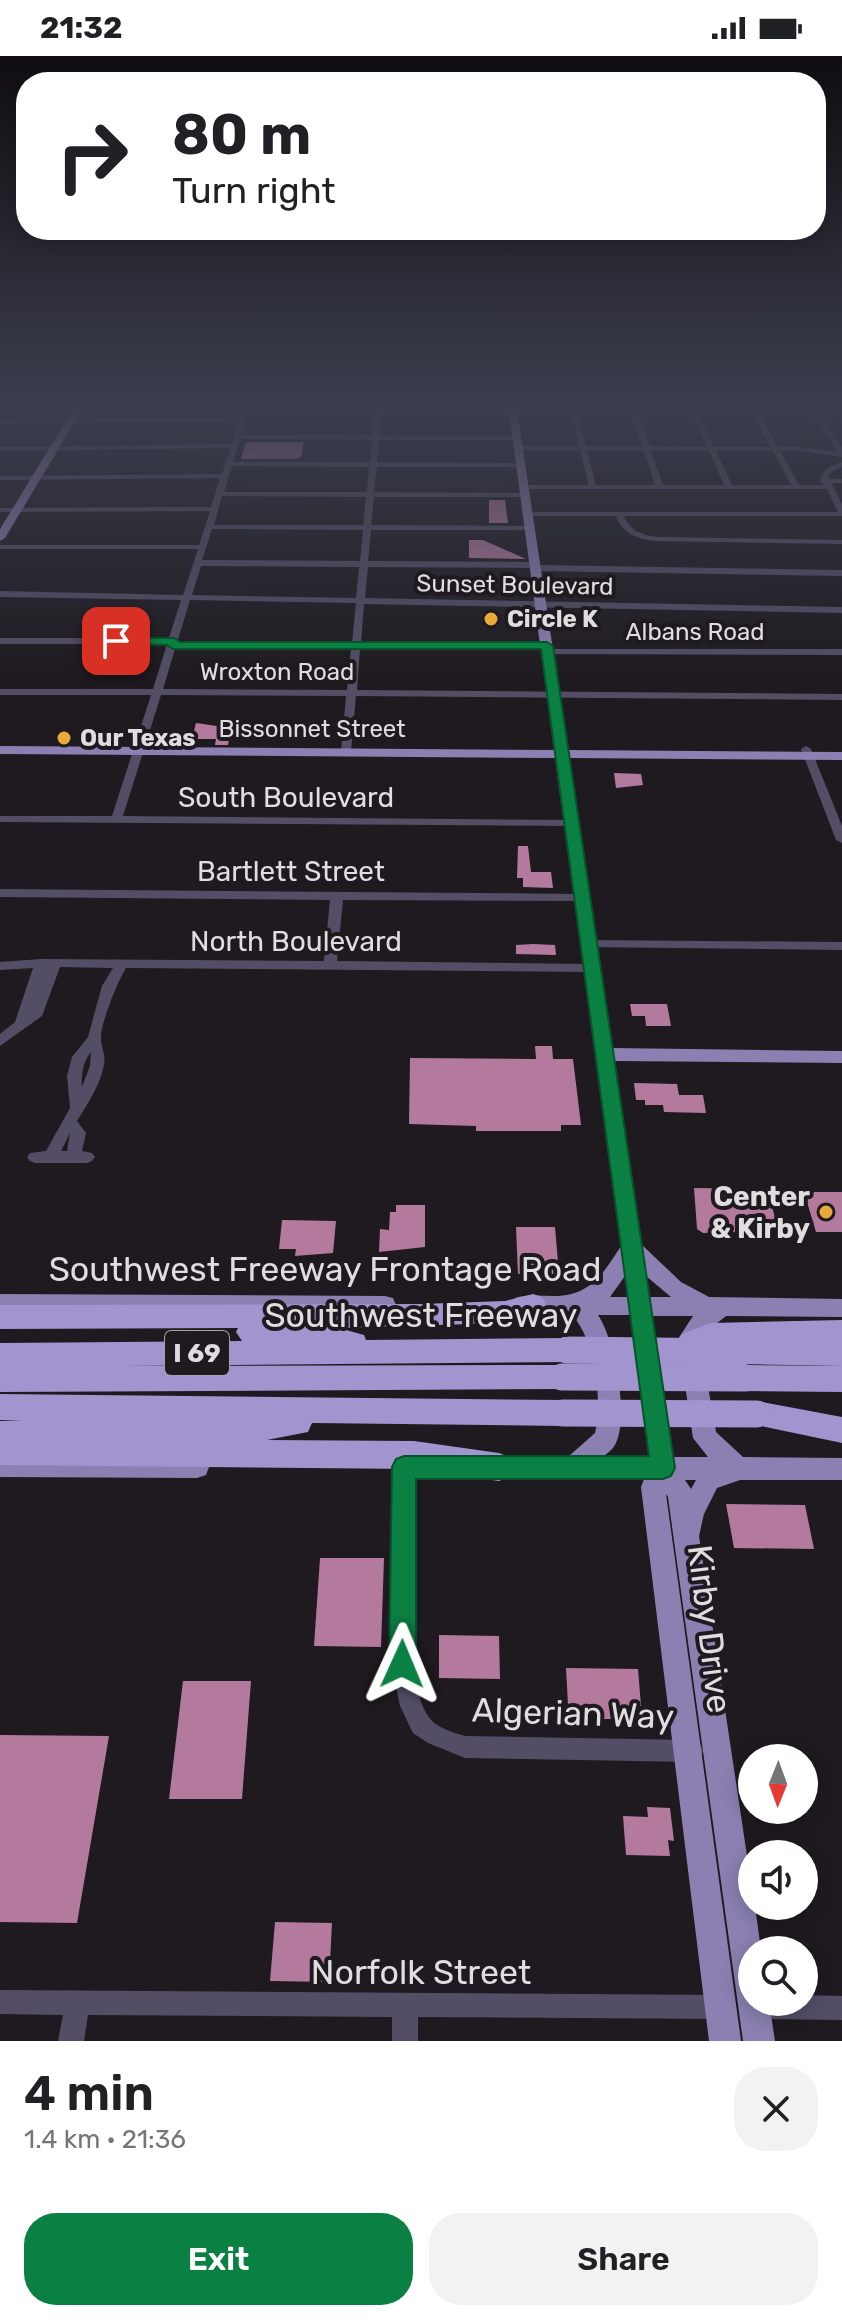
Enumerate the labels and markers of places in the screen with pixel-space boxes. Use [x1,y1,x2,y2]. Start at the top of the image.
place label: Circle K [507,605,598,633]
pin [82,607,150,675]
marker: Circle K [482,610,500,628]
place label: Our Texas [80,724,196,752]
marker: Our Texas [55,729,73,747]
place label: Center & Kirby [710,1180,810,1245]
marker: Center & Kirby [817,1203,835,1221]

